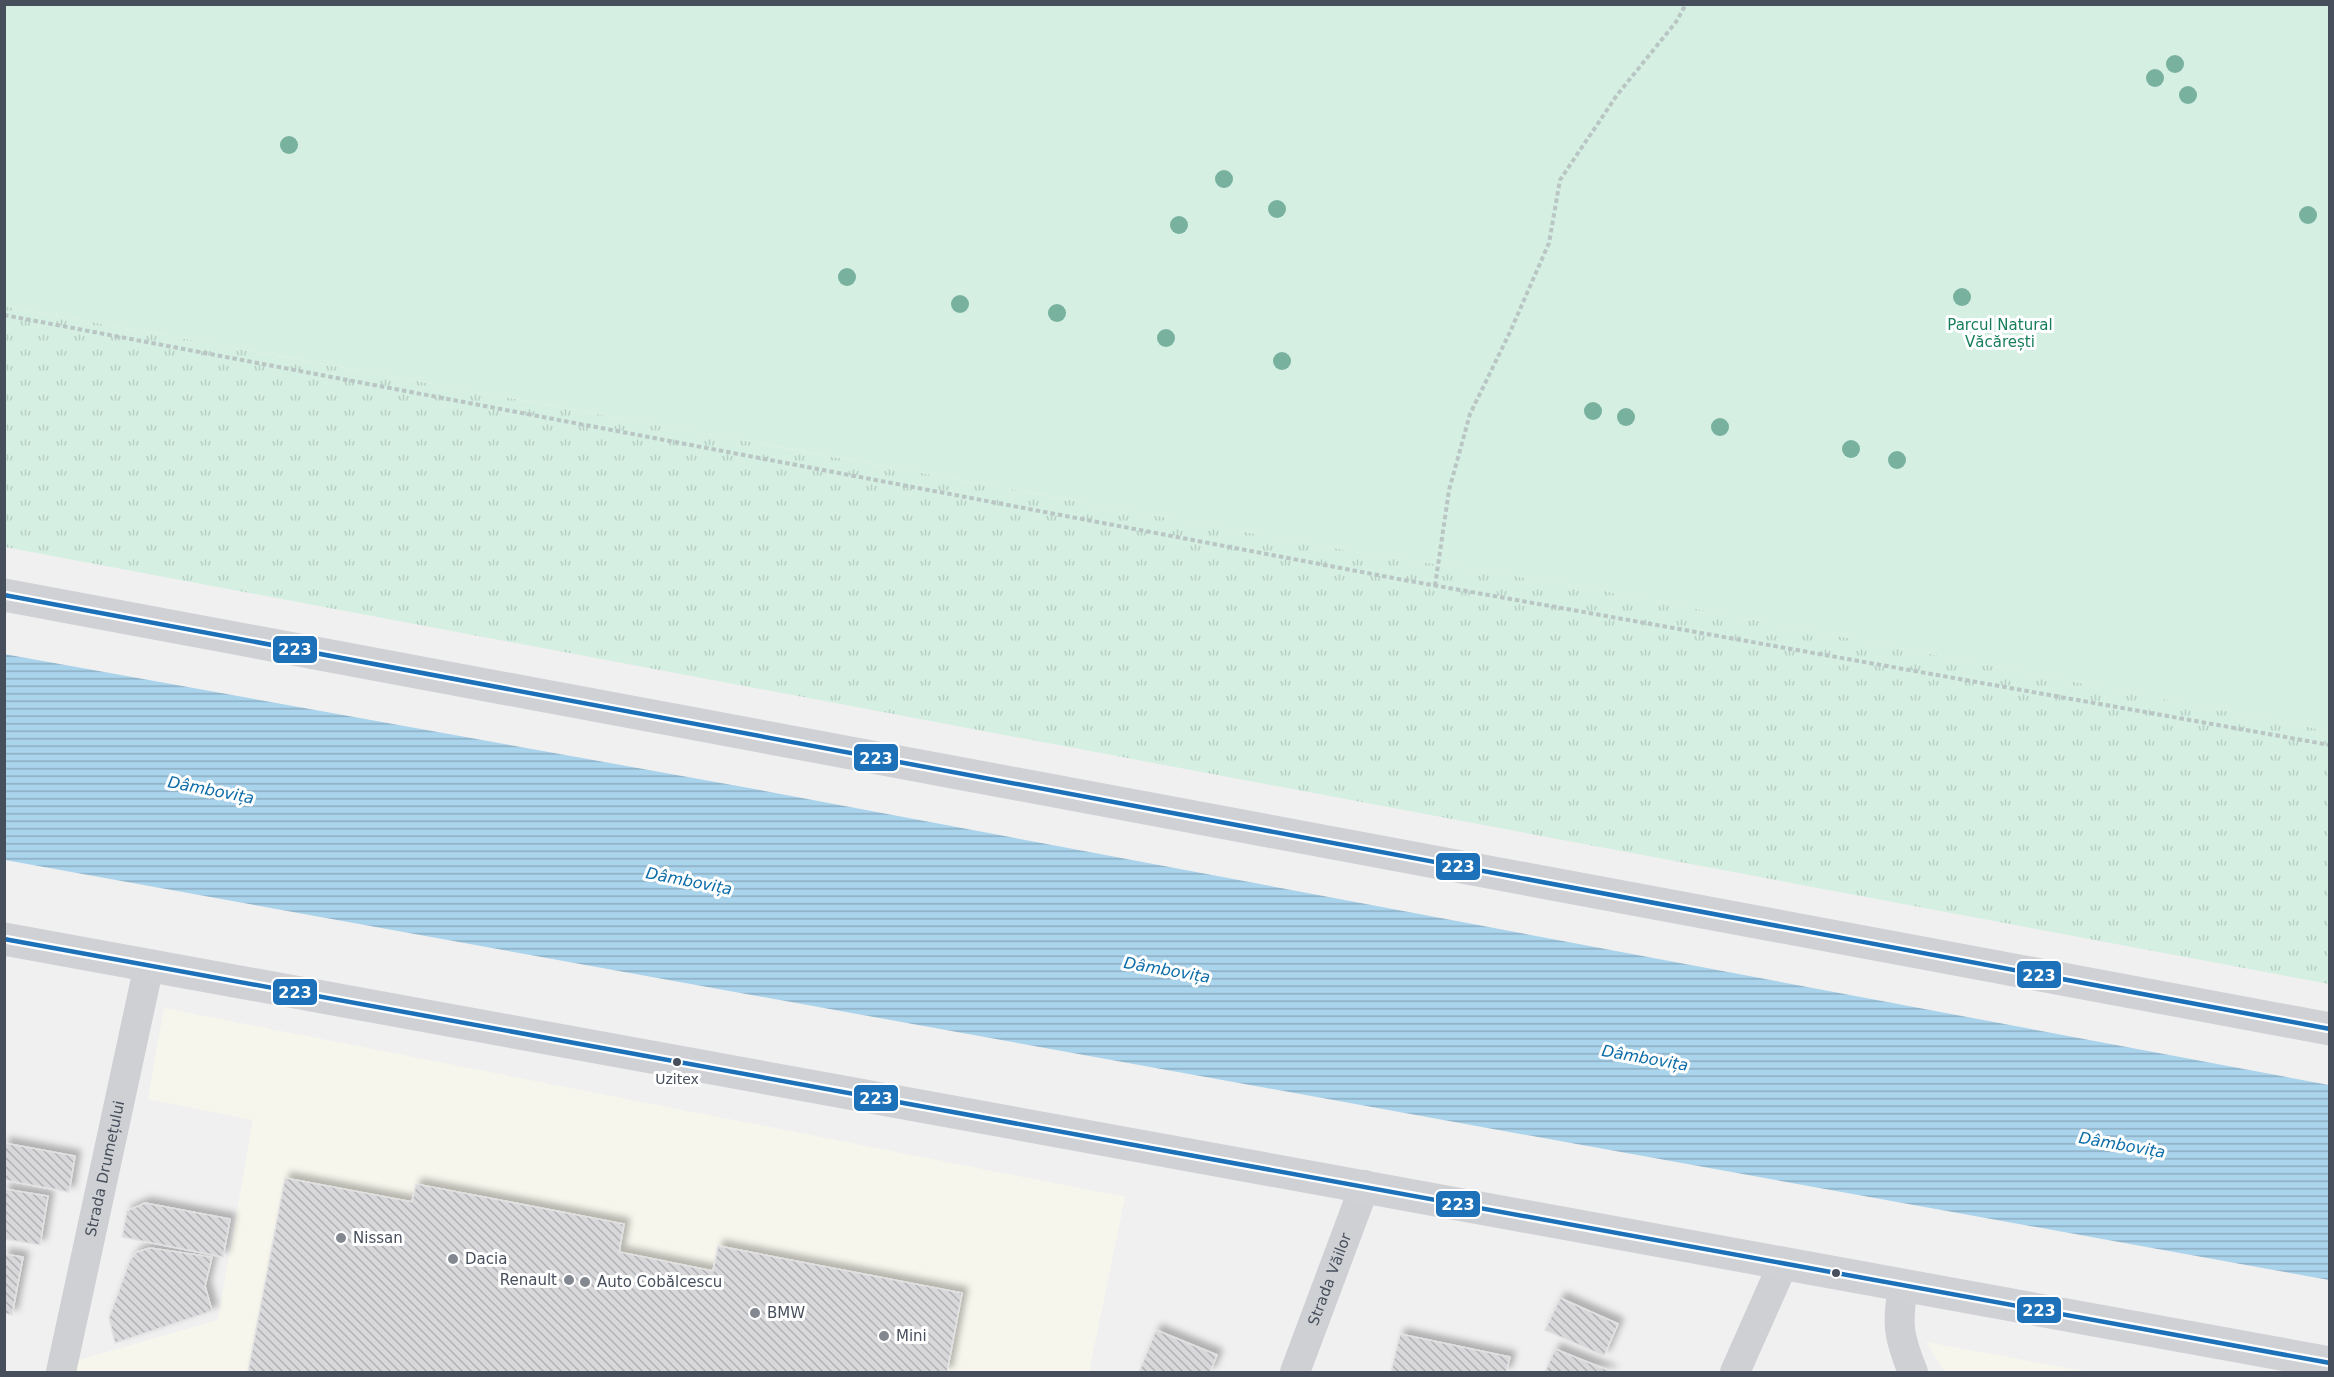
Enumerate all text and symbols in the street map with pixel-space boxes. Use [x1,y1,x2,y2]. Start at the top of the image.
park label: Parcul Natural Văcărești [1947,316,2053,351]
line badge: 223 [272,635,318,664]
text: 223 [278,640,312,659]
line badge: 223 [853,743,899,772]
text: 223 [859,749,893,768]
water label: Dâmbovița [166,772,256,808]
line badge: 223 [1435,852,1481,881]
text: 223 [1441,857,1475,876]
water label: Dâmbovița [644,863,734,899]
water label: Dâmbovița [1122,953,1212,987]
line badge: 223 [2016,960,2062,989]
text: 223 [2022,966,2056,985]
line badge: 223 [272,978,318,1006]
text: 223 [278,983,312,1002]
water label: Dâmbovița [1600,1041,1690,1075]
marker: Uzitex [671,1056,683,1068]
place label: Uzitex [655,1071,699,1087]
line badge: 223 [853,1084,899,1112]
text: 223 [859,1089,893,1108]
street label: Strada Drumețului [82,1099,128,1238]
water label: Dâmbovița [2077,1128,2167,1162]
line badge: 223 [1435,1190,1481,1218]
text: 223 [1441,1195,1475,1214]
place label: Nissan [353,1229,403,1247]
street label: Strada Văilor [1304,1230,1356,1328]
marker: Nissan [334,1231,348,1245]
place label: Dacia [465,1250,507,1268]
marker: Dacia [446,1252,460,1266]
unlabelled marker [1830,1267,1842,1279]
place label: Renault [500,1271,557,1289]
marker: Renault [562,1273,576,1287]
place label: Auto Cobălcescu [597,1273,722,1291]
marker: Auto Cobălcescu [578,1275,592,1289]
line badge: 223 [2016,1296,2062,1324]
text: 223 [2022,1301,2056,1320]
place label: BMW [767,1304,805,1322]
marker: BMW [748,1306,762,1320]
place label: Mini [896,1327,927,1345]
marker: Mini [877,1329,891,1343]

